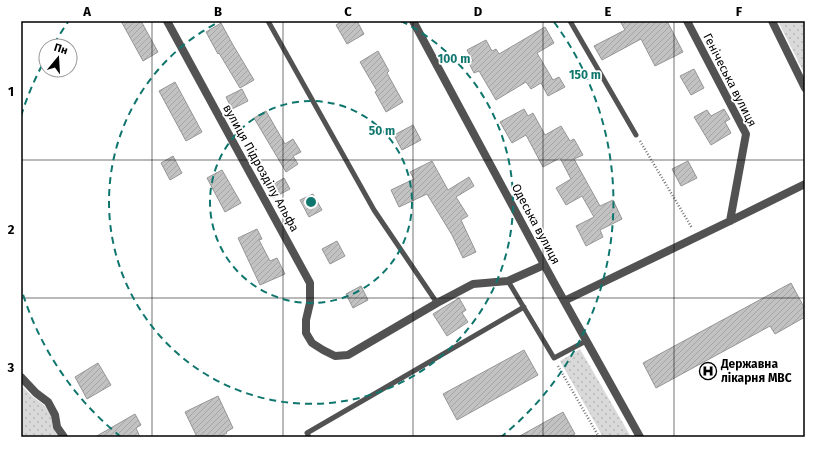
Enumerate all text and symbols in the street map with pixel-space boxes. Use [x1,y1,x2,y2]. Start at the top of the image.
text: A [82,4,91,19]
text: B [214,4,222,19]
text: C [344,4,352,19]
text: D [474,4,483,19]
text: E [605,4,612,19]
text: F [736,4,743,19]
street label: Генічеська вулиця [700,31,760,129]
north arrow [38,38,78,78]
text: Пн [52,41,69,57]
text: 100 m [438,52,470,66]
text: 150 m [569,68,601,82]
text: 1 [8,84,14,99]
street label: вулиця Підрозділу Альфа [220,102,302,234]
text: 50 m [369,124,395,138]
street label: Одеська вулиця [509,181,563,267]
centre of rings [304,195,318,209]
text: 2 [8,222,15,237]
place label: Державна лікарня МВС [720,357,792,385]
text: 3 [7,360,15,375]
hospital icon: Державна лікарня МВС [698,361,718,381]

